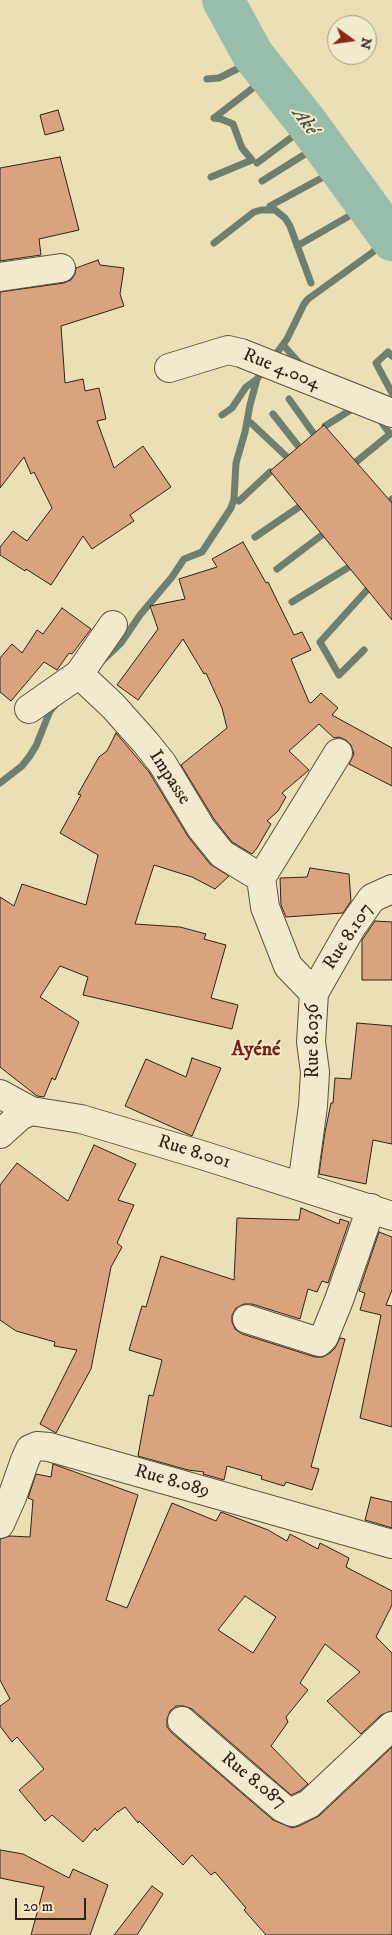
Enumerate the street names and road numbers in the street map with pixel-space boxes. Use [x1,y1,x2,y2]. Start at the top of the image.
street label: Rue 4.004 [239,344,323,396]
street label: Impasse [143,747,195,809]
street label: Rue 8.107 [319,899,379,975]
street label: Rue 8.036 [303,1004,325,1078]
street label: Rue 8.001 [155,1131,233,1175]
street label: Rue 8.089 [132,1460,212,1504]
street label: Rue 8.087 [216,1748,290,1814]

